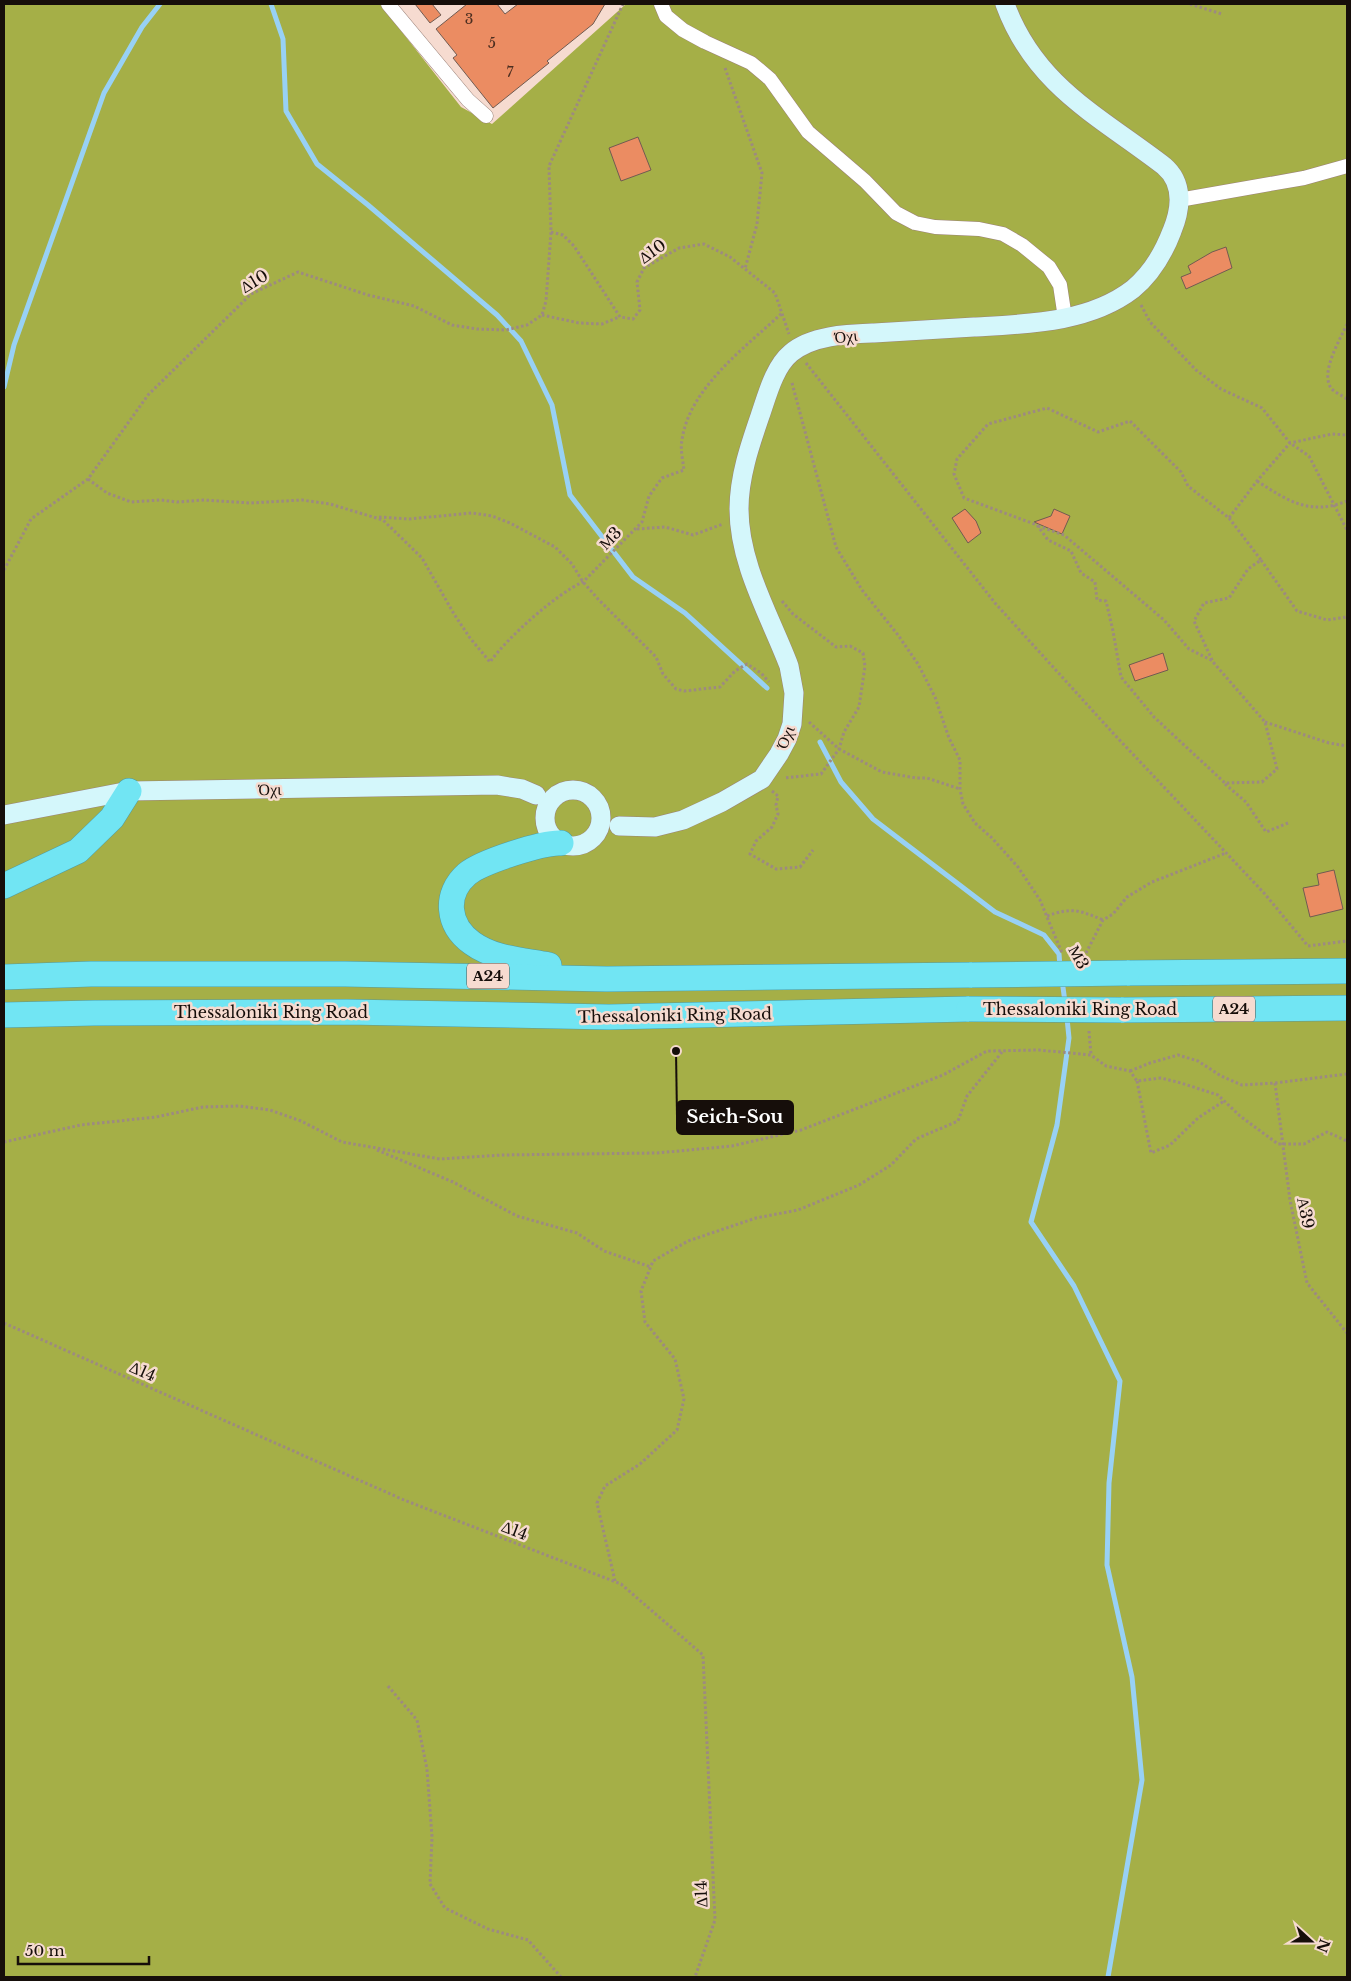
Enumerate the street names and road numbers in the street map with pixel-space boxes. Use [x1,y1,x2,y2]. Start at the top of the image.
street label: Δ10 [634,235,670,267]
street label: Δ10 [236,265,272,297]
street label: Όχι [832,325,859,347]
street label: Μ3 [594,522,626,554]
street label: Όχι [771,722,799,752]
street label: Όχι [257,779,282,799]
street label: Μ3 [1065,942,1093,972]
road number: Α24 [467,964,509,988]
road number: Α24 [1213,996,1255,1022]
street label: Thessaloniki Ring Road [983,999,1177,1019]
street label: Thessaloniki Ring Road [174,1002,368,1022]
street label: Thessaloniki Ring Road [578,1003,772,1027]
street label: Α39 [1293,1196,1319,1230]
street label: Δ14 [127,1356,159,1386]
street label: Δ14 [499,1516,531,1544]
street label: Δ14 [691,1880,711,1908]

